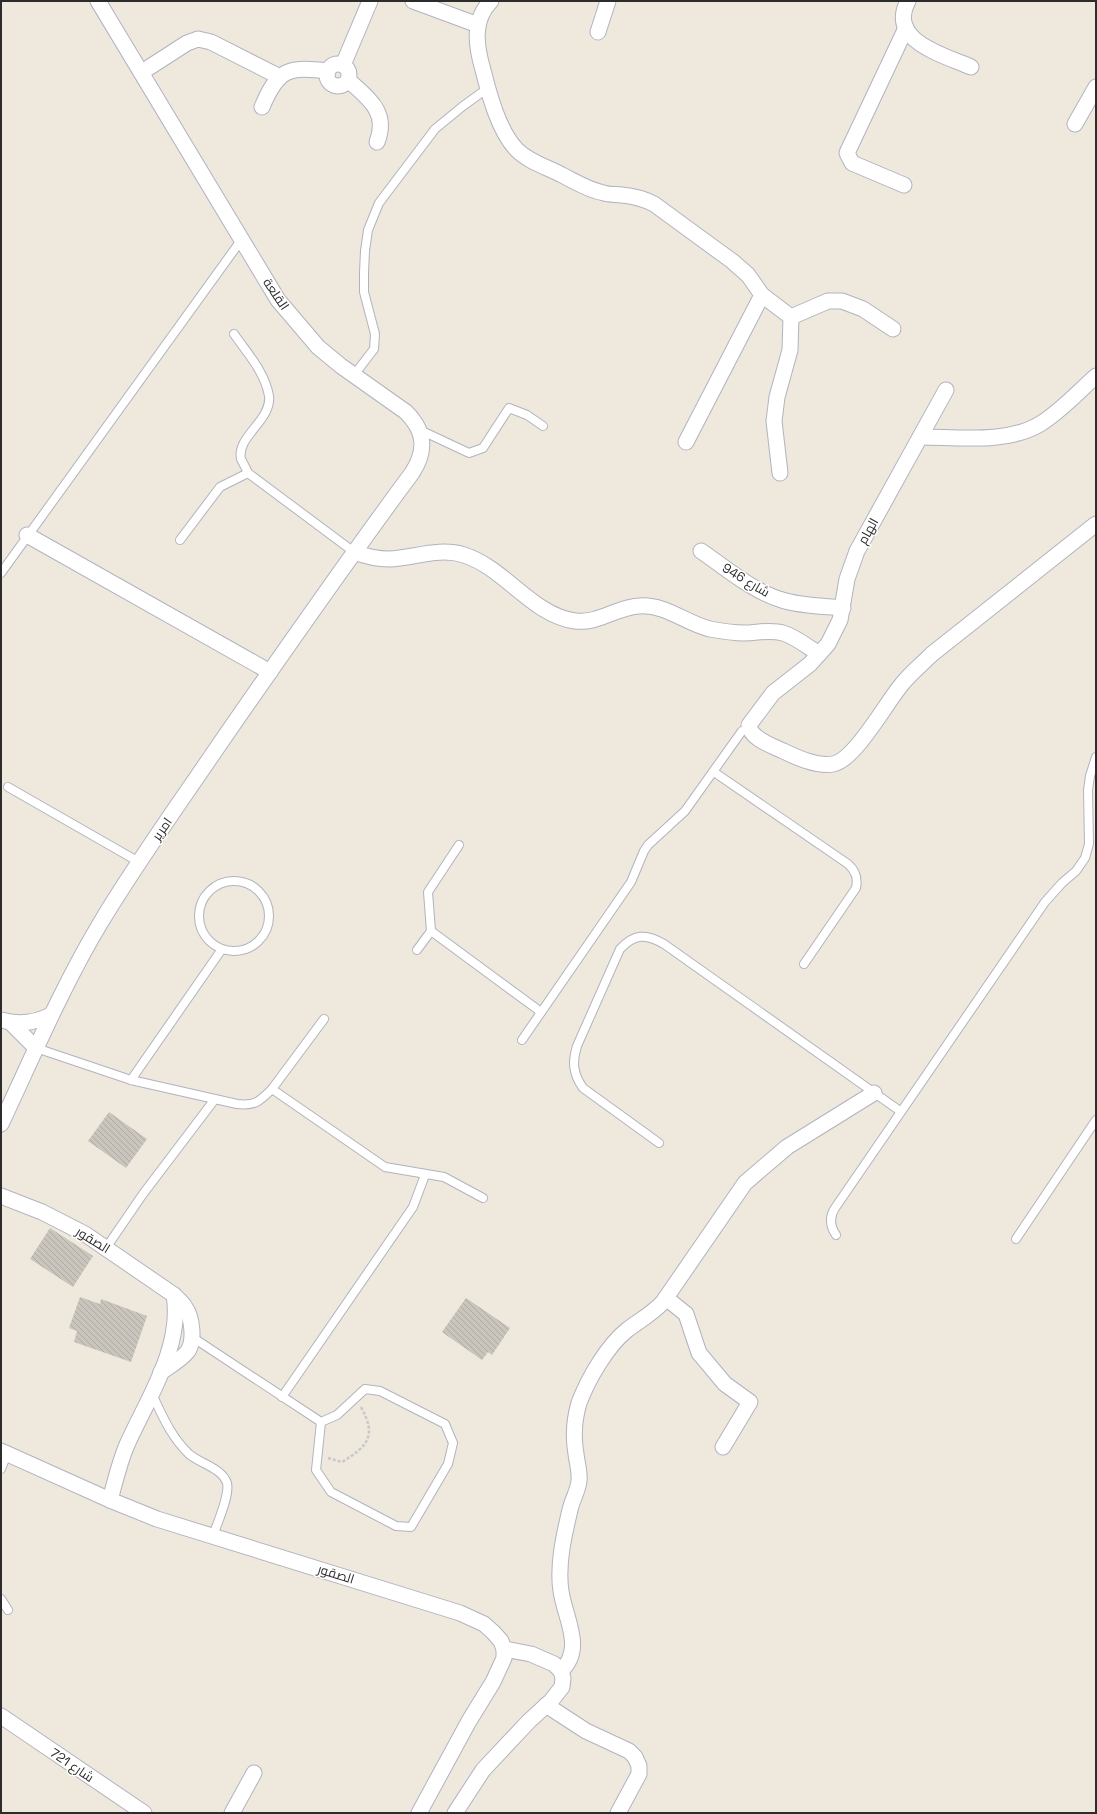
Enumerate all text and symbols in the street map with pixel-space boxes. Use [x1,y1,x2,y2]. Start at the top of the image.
street label: القلعة [259,275,293,313]
street label: الهام [854,515,883,548]
street label: شارع 946 [719,559,773,601]
street label: امرير [148,814,176,845]
street label: الصقور [72,1222,113,1257]
street label: الصقور [315,1560,356,1588]
street label: شارع 721 [47,1744,97,1786]

